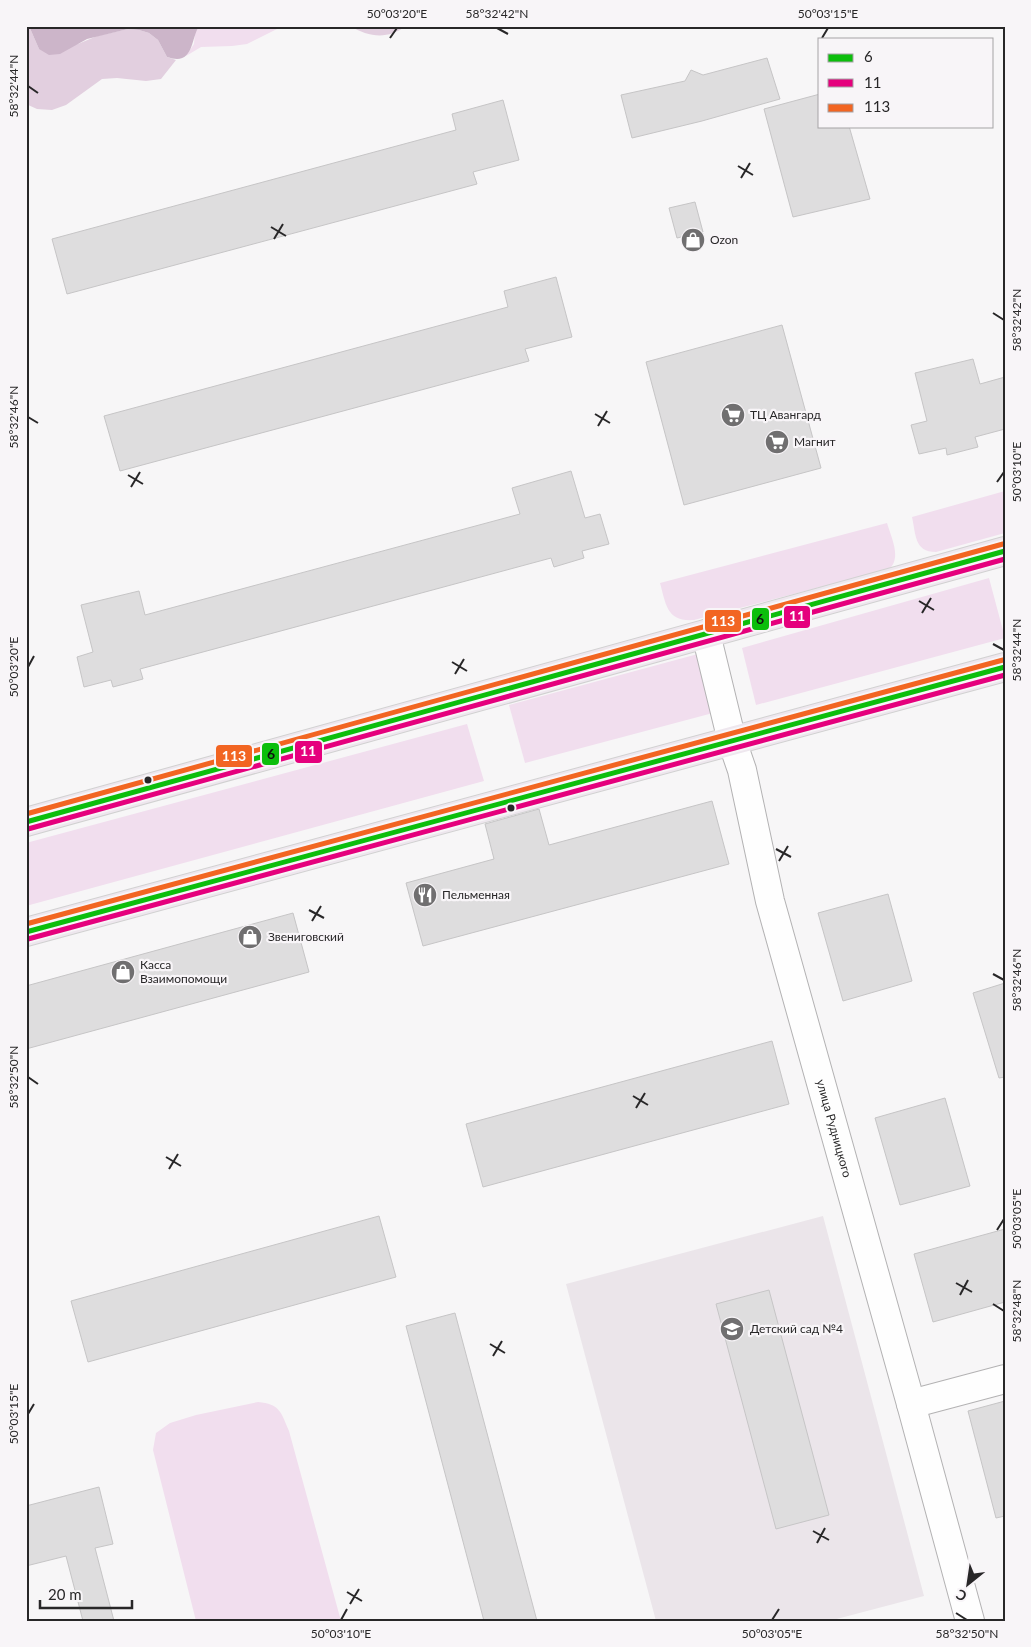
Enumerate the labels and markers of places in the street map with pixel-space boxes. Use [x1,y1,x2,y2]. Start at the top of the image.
shop icon: Ozon [680,227,706,253]
place label: Ozon [710,232,738,247]
supermarket icon: ТЦ Авангард [720,402,746,428]
place label: ТЦ Авангард [750,407,822,422]
supermarket icon: Магнит [764,429,790,455]
place label: Магнит [794,434,836,449]
unlabelled marker [143,775,153,785]
unlabelled marker [506,803,516,813]
restaurant icon: Пельменная [412,882,438,908]
place label: Пельменная [442,887,510,902]
shop icon: Звениговский [237,924,263,950]
place label: Звениговский [268,929,344,944]
place label: Касса Взаимопомощи [140,957,227,986]
shop icon: Касса Взаимопомощи [110,959,136,985]
school or university icon: Детский сад №4 [719,1316,745,1342]
place label: Детский сад №4 [750,1321,843,1336]

